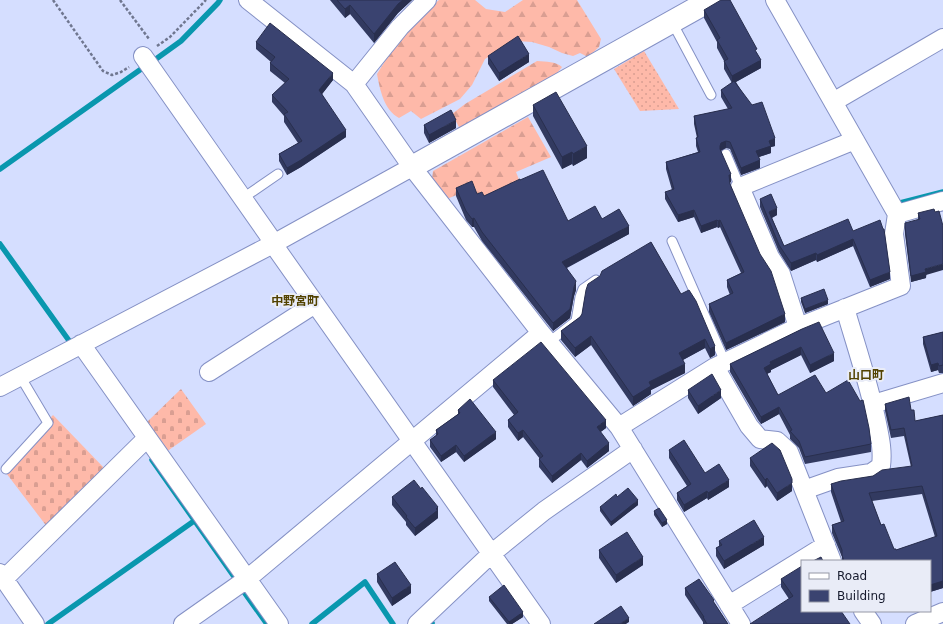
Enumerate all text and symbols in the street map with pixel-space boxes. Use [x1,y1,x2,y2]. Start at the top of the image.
district label: 中野宮町 [271,294,319,308]
district label: 山口町 [848,368,884,382]
legend [801,560,931,612]
text: Road [837,569,867,583]
text: Building [837,589,886,603]

